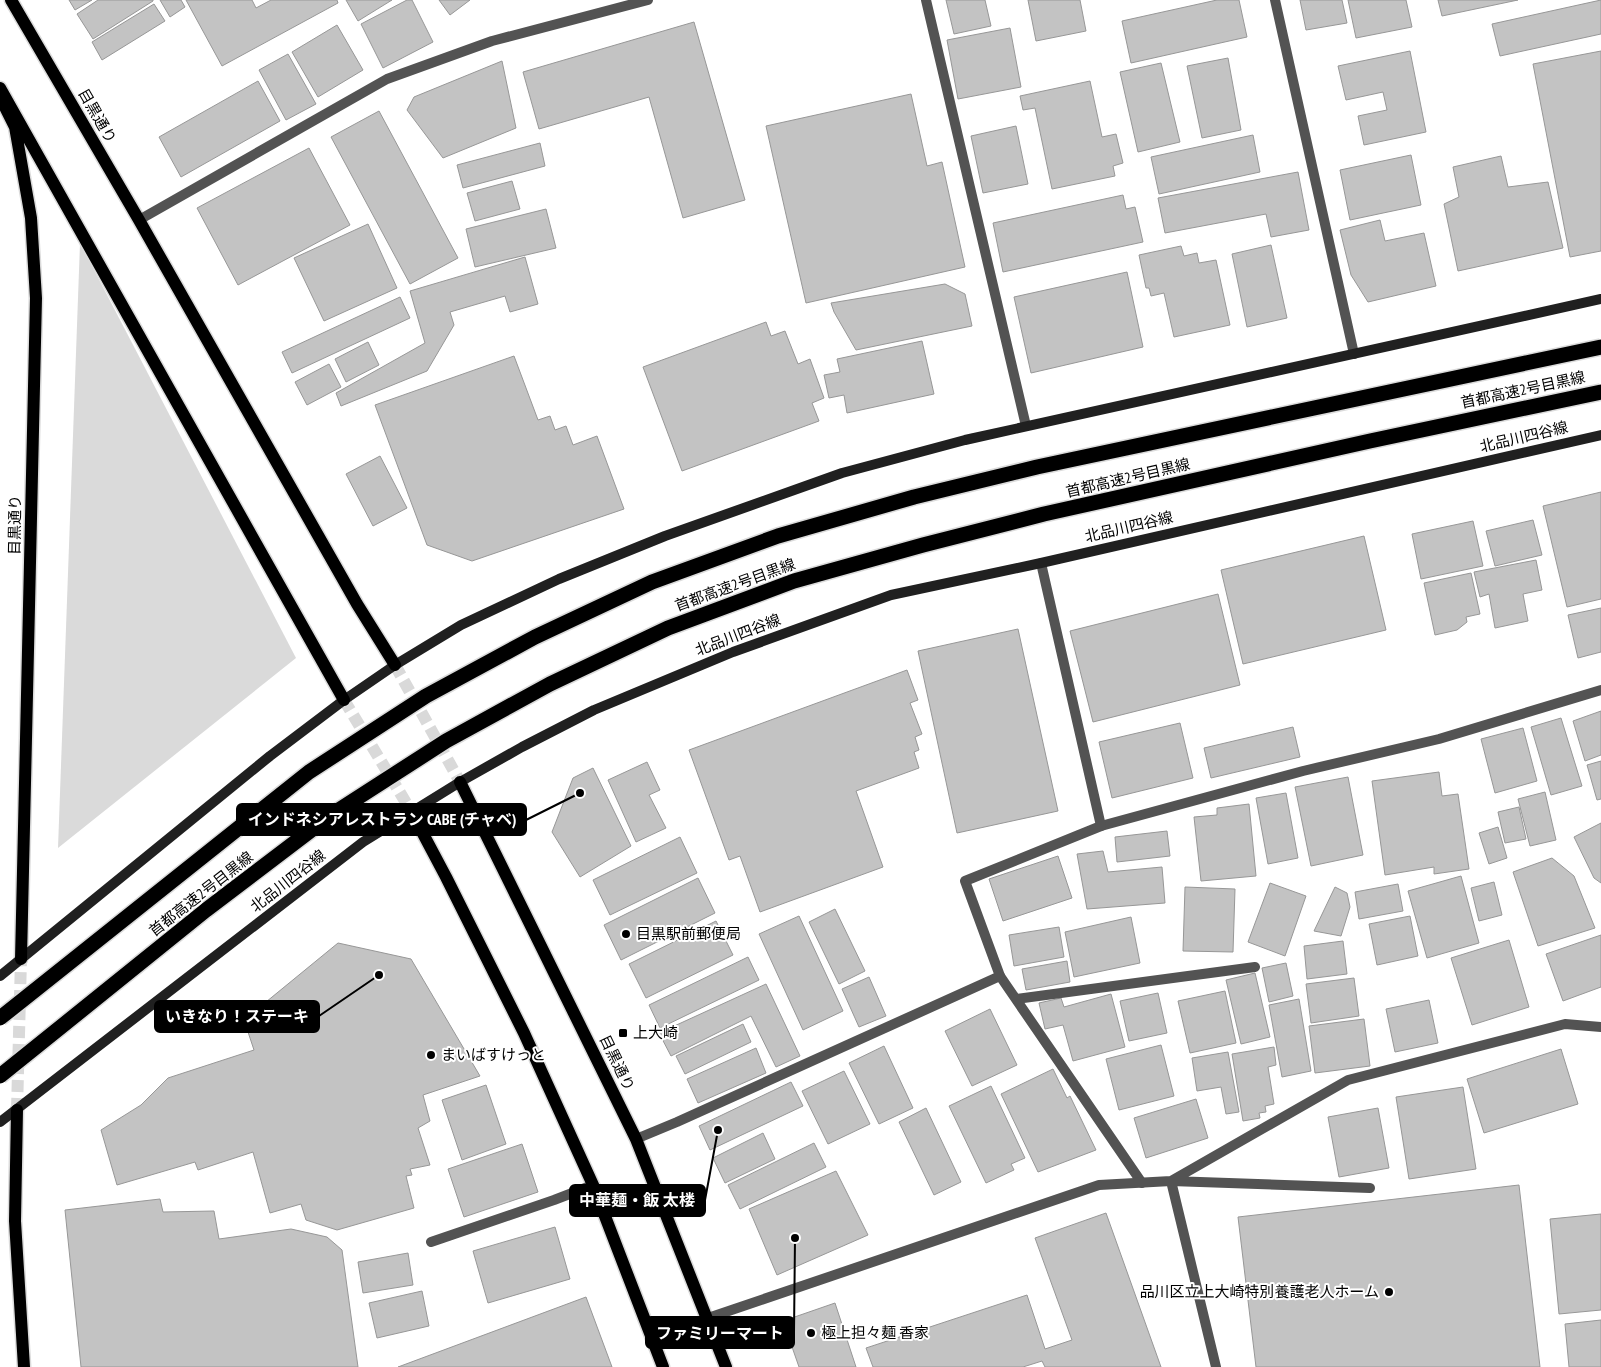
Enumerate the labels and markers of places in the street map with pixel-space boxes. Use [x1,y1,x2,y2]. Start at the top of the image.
callout: インドネシアレストラン CABE (チャベ) [237,804,526,835]
place label: 目黒駅前郵便局 [636,924,741,943]
marker: 目黒駅前郵便局 [620,928,632,940]
callout: いきなり！ステーキ [155,1001,319,1032]
place label: 上大崎 [633,1023,678,1042]
marker: 上大崎 [617,1027,629,1039]
place label: まいばすけっと [441,1045,546,1064]
marker: まいばすけっと [425,1049,437,1061]
callout: 中華麺・飯 太楼 [570,1185,705,1216]
place label: 品川区立上大崎特別養護老人ホーム [1139,1282,1379,1301]
marker: 品川区立上大崎特別養護老人ホーム [1383,1286,1395,1298]
callout: ファミリーマート [646,1317,794,1348]
place label: 極上担々麺 香家 [821,1323,929,1342]
marker: 極上担々麺 香家 [805,1327,817,1339]

